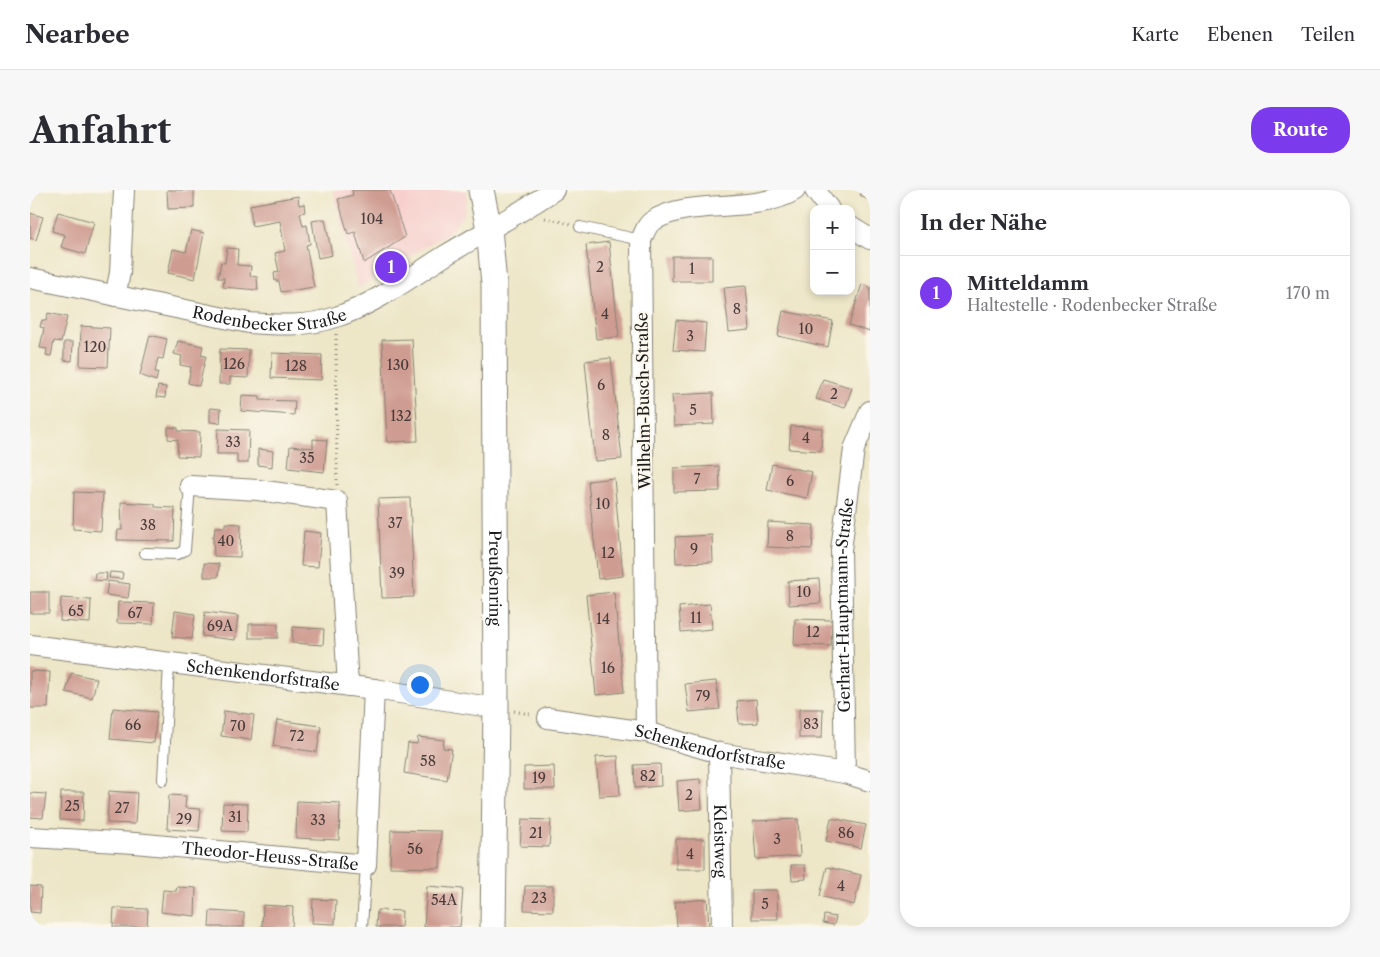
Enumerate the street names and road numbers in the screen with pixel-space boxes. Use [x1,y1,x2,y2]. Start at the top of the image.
street label: Rodenbecker Straße [191,302,349,335]
street label: Wilhelm-Busch-Straße [631,312,655,491]
street label: Gerhart-Hauptmann-Straße [831,496,858,713]
street label: Preußenring [485,530,506,627]
street label: Schenkendorfstraße [185,655,341,695]
street label: Schenkendorfstraße [633,721,787,773]
street label: Kleistweg [710,804,731,879]
street label: Theodor-Heuss-Straße [181,838,360,874]

